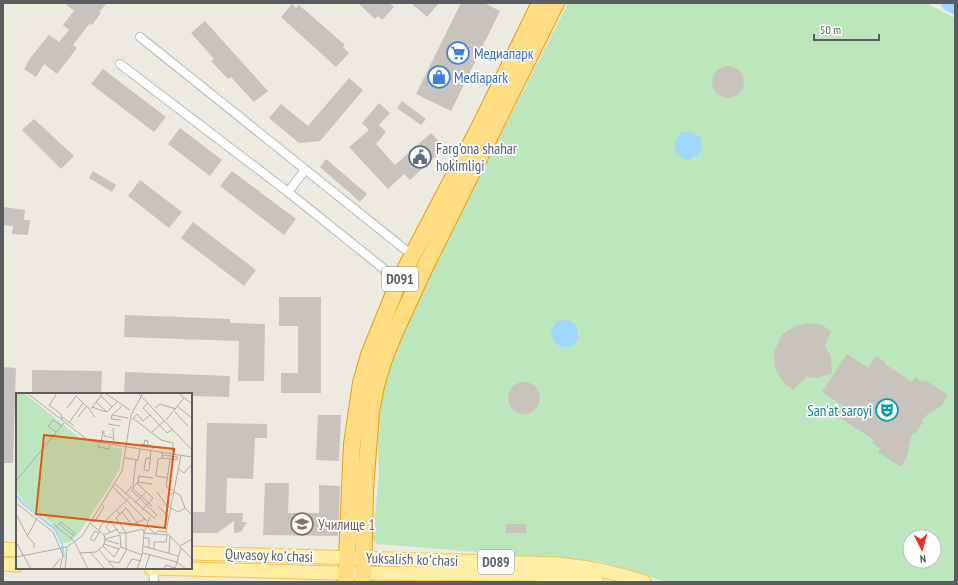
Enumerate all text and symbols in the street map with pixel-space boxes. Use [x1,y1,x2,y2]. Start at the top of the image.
scale bar [814,16,879,42]
text: 50 m [820,22,841,37]
supermarket icon: Медиапарк [445,40,471,66]
place label: Медиапарк [474,44,534,63]
shop icon: Mediapark [426,64,452,90]
place label: Mediapark [454,68,508,87]
place label: Farg'ona shahar hokimligi [436,139,518,175]
public building icon: Farg'ona shahar hokimligi [407,144,433,170]
road number: D091 [382,267,418,291]
inset map [16,393,192,569]
theatre icon: San'at saroyi [874,397,900,423]
place label: San'at saroyi [807,401,872,420]
school or university icon: Училище 1 [289,511,315,537]
place label: Училище 1 [318,515,375,534]
north arrow [902,529,942,569]
street label: Quvasoy koʻchasi [225,544,313,566]
street label: Yuksalish koʻchasi [365,548,459,570]
road number: D089 [478,550,514,574]
text: N [919,552,927,566]

